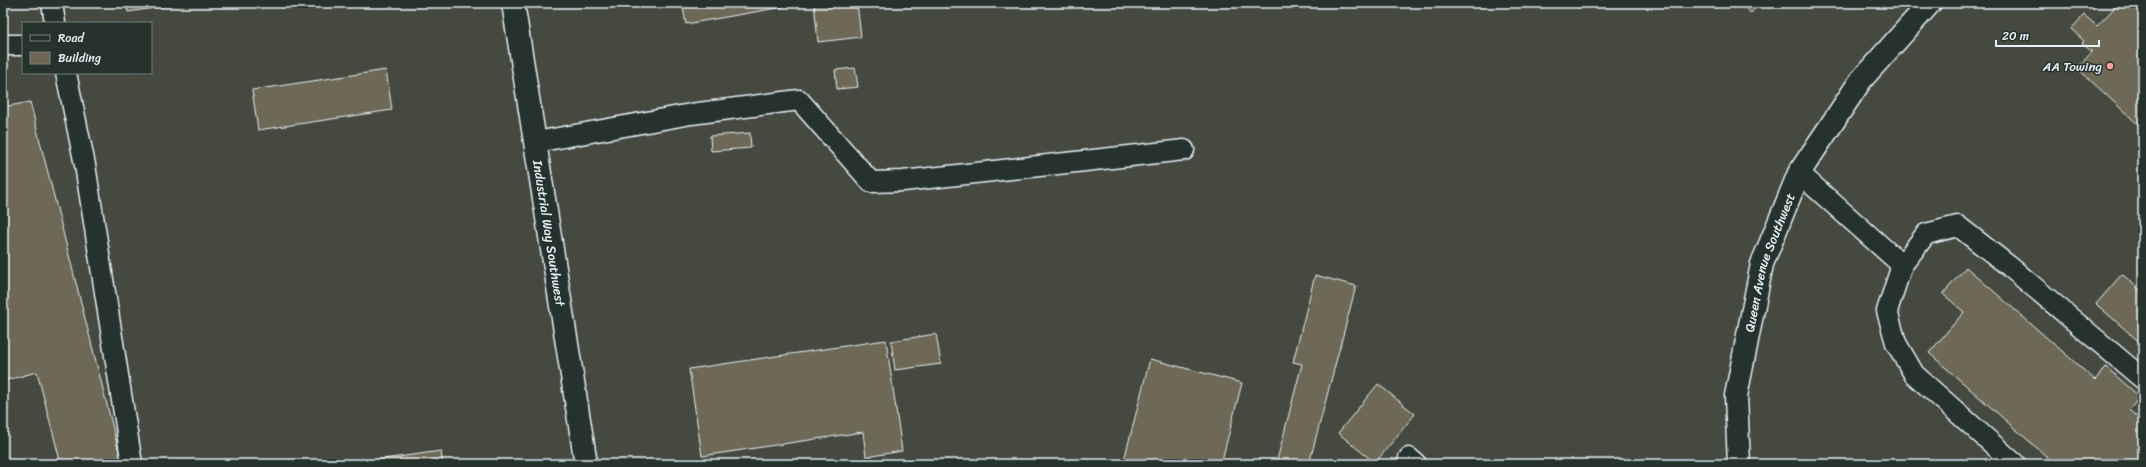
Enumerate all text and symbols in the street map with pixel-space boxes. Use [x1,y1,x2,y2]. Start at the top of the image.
legend [22,22,152,74]
scale bar [1996,22,2099,48]
text: 20 m [2002,25,2029,47]
text: Road [58,27,85,49]
text: Building [58,47,101,69]
place label: AA Towing [2042,55,2102,78]
marker: AA Towing [2105,61,2115,71]
street label: Industrial Way Southwest [526,158,572,308]
street label: Queen Avenue Southwest [1737,189,1801,334]

